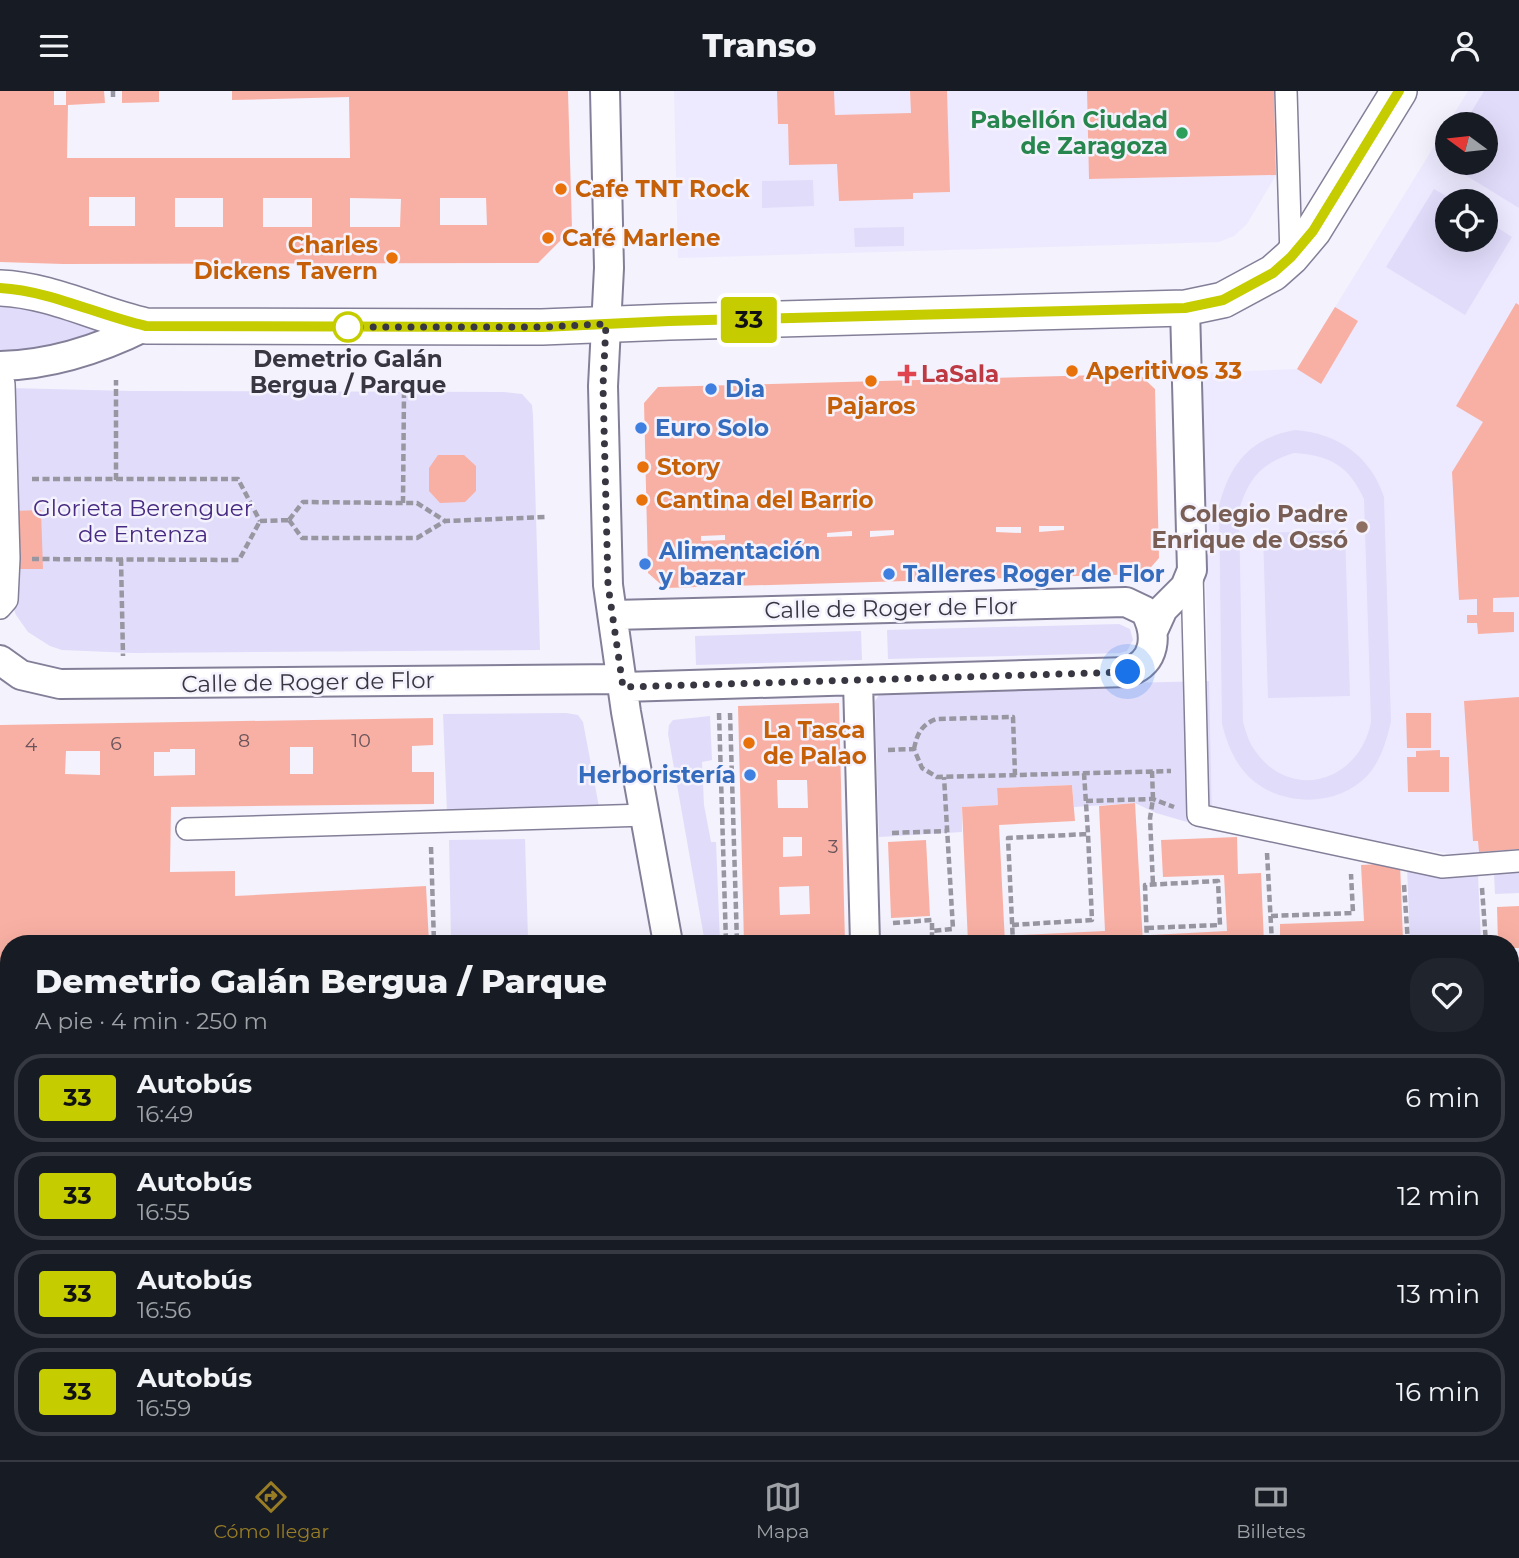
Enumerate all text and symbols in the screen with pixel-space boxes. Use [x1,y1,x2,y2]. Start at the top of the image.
text: Transo [702,26,817,65]
icon: menu [35,27,73,65]
icon: person [1446,27,1484,65]
place label: Pabellón Ciudad de Zaragoza [970,106,1168,160]
north arrow [1435,112,1498,175]
map controls [1435,112,1498,252]
marker: Pabellón Ciudad de Zaragoza [1174,125,1190,141]
place label: Cafe TNT Rock [575,175,751,203]
marker: Cafe TNT Rock [553,181,569,197]
button: locate [1435,189,1498,252]
place label: Café Marlene [562,224,720,252]
marker: Café Marlene [540,230,556,246]
place label: Charles Dickens Tavern [194,231,378,285]
marker: Charles Dickens Tavern [384,250,400,266]
line badge: 33 [718,297,780,343]
text: 33 [735,305,763,334]
marker: Demetrio Galán Bergua / Parque [333,312,363,342]
place label: Demetrio Galán Bergua / Parque [250,345,446,399]
place label: Aperitivos 33 [1085,357,1242,385]
place label: LaSala [921,360,999,388]
marker: Aperitivos 33 [1064,363,1080,379]
marker: LaSala [899,366,915,382]
marker: Pajaros [863,373,879,389]
place label: Dia [725,375,765,403]
marker: Dia [703,381,719,397]
place label: Pajaros [827,392,915,420]
place label: Euro Solo [655,414,769,442]
marker: Euro Solo [633,420,649,436]
place label: Story [657,453,720,481]
marker: Story [635,459,651,475]
place label: Cantina del Barrio [656,486,873,514]
marker: Cantina del Barrio [634,492,650,508]
park label: Glorieta Berenguer de Entenza [33,494,253,548]
place label: Colegio Padre Enrique de Ossó [1151,500,1348,554]
marker: Colegio Padre Enrique de Ossó [1354,519,1370,535]
place label: Alimentación y bazar [658,537,820,591]
marker: Alimentación y bazar [637,556,653,572]
place label: Talleres Roger de Flor [903,560,1165,588]
marker: Talleres Roger de Flor [881,566,897,582]
street label: Calle de Roger de Flor [764,592,1018,624]
your location [1110,654,1145,689]
street label: Calle de Roger de Flor [181,666,435,698]
place label: La Tasca de Palao [763,716,867,770]
house number: 8 [238,729,250,752]
house number: 10 [351,729,371,752]
house number: 6 [110,732,122,755]
house number: 4 [25,733,38,756]
marker: La Tasca de Palao [741,735,757,751]
place label: Herboristería [578,761,736,789]
marker: Herboristería [742,767,758,783]
house number: 3 [828,835,838,858]
button: heart [1410,958,1484,1032]
text: Demetrio Galán Bergua / Parque [35,961,607,1001]
text: A pie · 4 min · 250 m [35,1007,268,1035]
text: Autobús [137,1068,252,1100]
text: 6 min [1405,1082,1480,1114]
text: 33 [63,1083,92,1112]
text: 16:49 [137,1100,193,1128]
text: Autobús [137,1166,252,1198]
text: 12 min [1397,1180,1480,1212]
text: 33 [63,1181,92,1210]
text: 16:55 [137,1198,190,1226]
text: Autobús [137,1264,252,1296]
text: 13 min [1397,1278,1480,1310]
text: 33 [63,1279,92,1308]
text: 16:56 [137,1296,191,1324]
text: Autobús [137,1362,252,1394]
text: 16 min [1396,1376,1480,1408]
text: 33 [63,1377,92,1406]
text: 16:59 [137,1394,191,1422]
tab: Cómo llegar [213,1478,329,1543]
tab: Mapa [756,1478,809,1543]
tab: Billetes [1236,1478,1306,1543]

